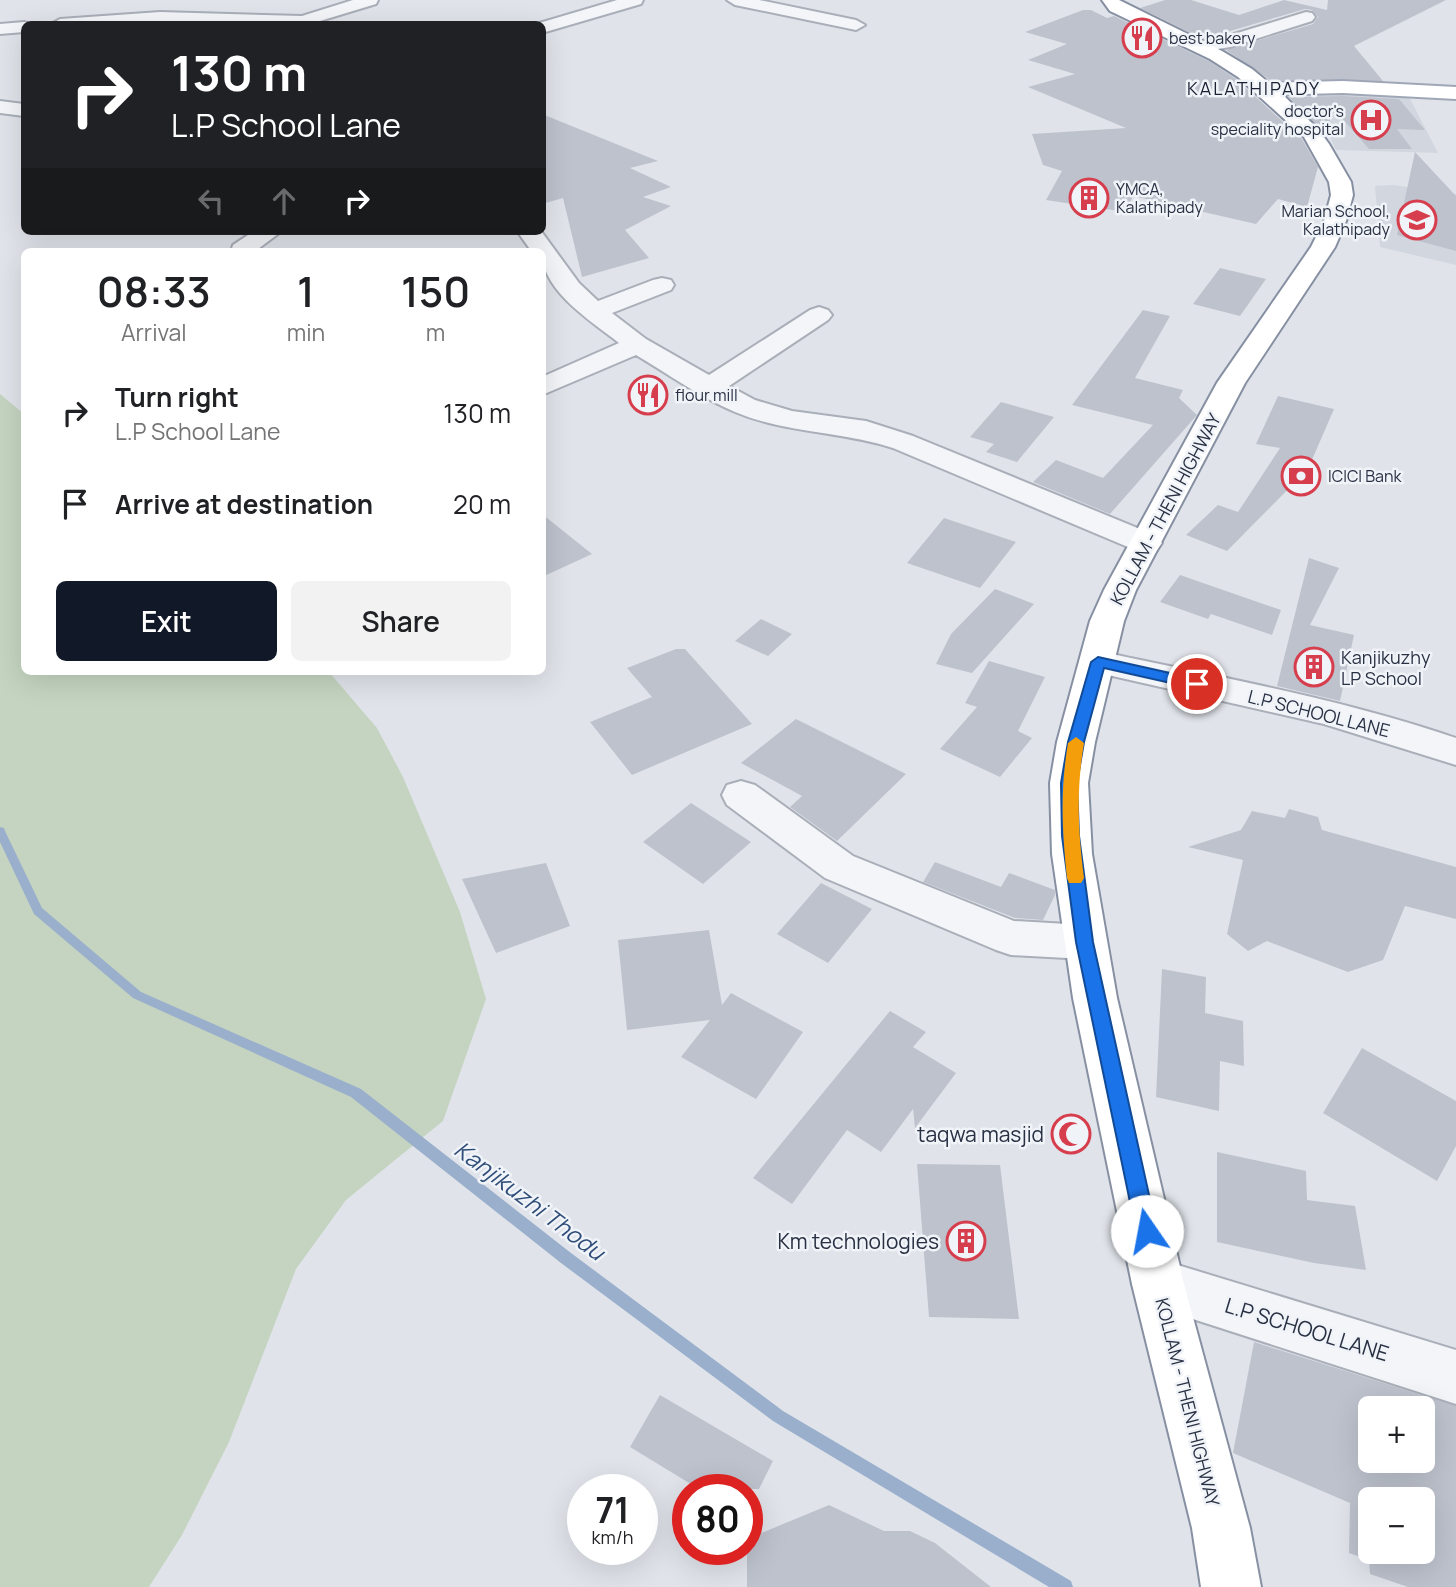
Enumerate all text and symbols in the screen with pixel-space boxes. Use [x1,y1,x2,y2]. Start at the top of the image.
restaurant icon: best bakery [1121,17,1163,59]
place label: best bakery [1169,27,1256,49]
text: 130 m [171,39,307,106]
icon: right [56,49,147,140]
district label: KALATHIPADY [1187,76,1321,100]
hospital icon: doctor's speciality hospital [1350,99,1392,141]
place label: doctor's speciality hospital [1211,100,1344,140]
text: L.P School Lane [171,103,401,147]
building icon: YMCA, Kalathipady [1068,177,1110,219]
place label: YMCA, Kalathipady [1116,178,1203,218]
icon: left [192,182,230,220]
icon: ahead [265,182,303,220]
icon: right [338,182,376,220]
school or university icon: Marian School, Kalathipady [1396,199,1438,241]
place label: Marian School, Kalathipady [1281,200,1391,240]
text: 08:33 [97,262,211,320]
text: 1 [297,262,315,320]
text: 150 [401,262,470,320]
text: Arrival [121,316,187,348]
text: min [287,316,325,348]
text: m [426,316,445,348]
restaurant icon: flour mill [627,374,669,416]
text: Turn right [115,379,239,415]
place label: flour mill [675,384,738,406]
icon: right [56,394,94,432]
text: 130 m [443,395,511,431]
street label: KOLLAM - THENI HIGHWAY [1104,408,1226,609]
text: L.P School Lane [115,415,280,447]
bank icon: ICICI Bank [1280,455,1322,497]
place label: ICICI Bank [1328,465,1403,487]
icon: arrive [56,485,94,523]
text: Arrive at destination [115,486,373,522]
text: 20 m [453,486,511,522]
button: Exit [56,581,277,661]
button: Share [291,581,511,661]
place label: Kanjikuzhy LP School [1341,645,1431,690]
building icon: Kanjikuzhy LP School [1293,646,1335,688]
pin [1167,654,1227,714]
icon: arrive [1178,665,1216,703]
street label: L.P SCHOOL LANE [1245,684,1393,742]
mosque icon: taqwa masjid [1050,1113,1092,1155]
place label: taqwa masjid [917,1120,1044,1148]
water label: Kanjikuzhi Thodu [448,1133,614,1268]
position arrow [1110,1194,1184,1268]
building icon: Km technologies [945,1220,987,1262]
place label: Km technologies [777,1227,939,1255]
street label: L.P SCHOOL LANE [1222,1291,1392,1367]
street label: KOLLAM - THENI HIGHWAY [1151,1295,1226,1510]
map controls [1358,1396,1435,1564]
button: + [1358,1396,1435,1473]
speed limit sign: 80 [672,1474,763,1565]
text: 71 [595,1486,630,1534]
button: − [1358,1487,1435,1564]
text: km/h [592,1525,633,1549]

